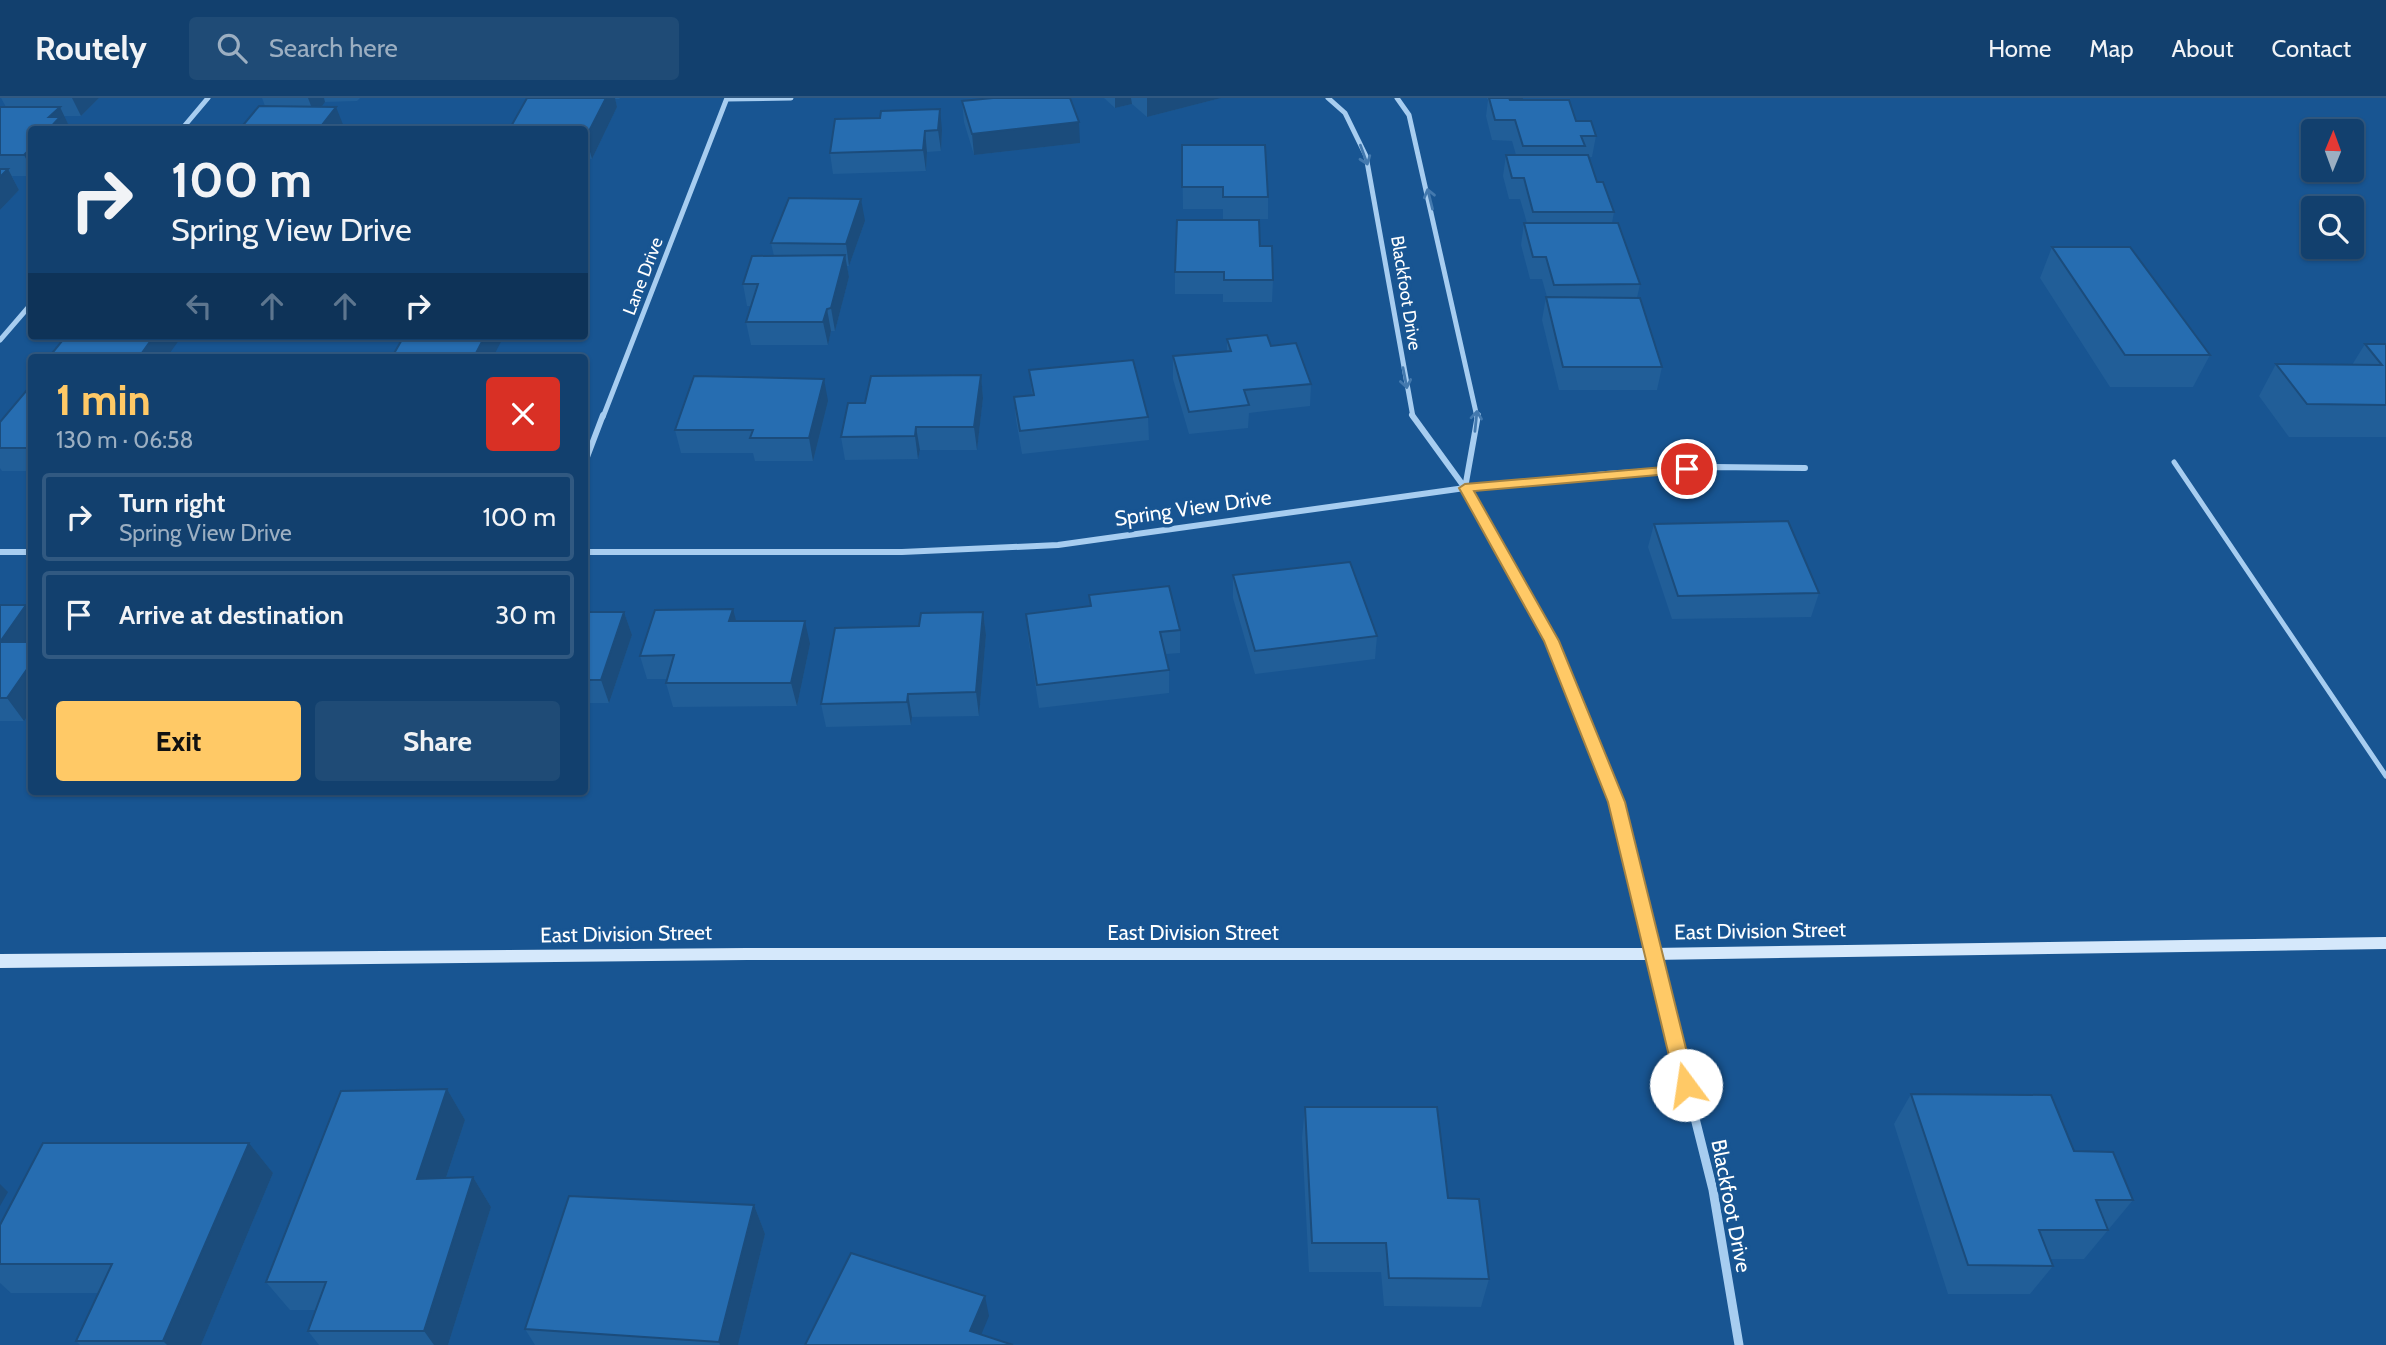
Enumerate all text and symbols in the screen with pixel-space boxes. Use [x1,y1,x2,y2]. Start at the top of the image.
search box [189,17,679,80]
text: Routely [35,28,147,68]
icon: search [213,29,251,67]
text: Search here [269,32,398,64]
text: Home [1988,34,2051,63]
text: Map [2089,34,2134,63]
text: About [2172,34,2234,63]
text: Contact [2272,34,2351,63]
north arrow [2301,119,2364,182]
map controls [2301,119,2364,259]
one-way arrow [1358,143,1371,165]
text: 100 m [171,150,312,209]
icon: right [56,154,147,245]
one-way arrow [1423,188,1436,211]
button: search [2301,196,2364,259]
text: Spring View Drive [171,210,412,249]
street label: Lane Drive [618,234,668,318]
street label: Blackfoot Drive [1386,234,1426,352]
icon: left [180,287,218,325]
icon: ahead [253,287,291,325]
icon: ahead [326,287,364,325]
icon: right [399,287,437,325]
one-way arrow [1398,366,1412,389]
text: 1 min [56,374,151,426]
button: close [486,377,560,451]
one-way arrow [1470,410,1483,433]
text: 130 m · 06:58 [56,426,193,454]
pin [1657,439,1717,499]
icon: arrive [1668,450,1706,488]
street label: Spring View Drive [1113,484,1273,531]
text: Turn right [119,487,225,519]
icon: right [60,498,98,536]
text: 100 m [483,501,556,533]
text: Spring View Drive [119,519,292,547]
icon: arrive [60,596,98,634]
text: Arrive at destination [119,599,344,631]
text: 30 m [495,599,556,631]
button: Exit [56,701,301,781]
button: Share [315,701,560,781]
street label: East Division Street [1674,917,1846,944]
street label: East Division Street [540,920,712,947]
street label: East Division Street [1107,920,1279,945]
position arrow [1649,1048,1723,1122]
street label: Blackfoot Drive [1706,1137,1757,1275]

